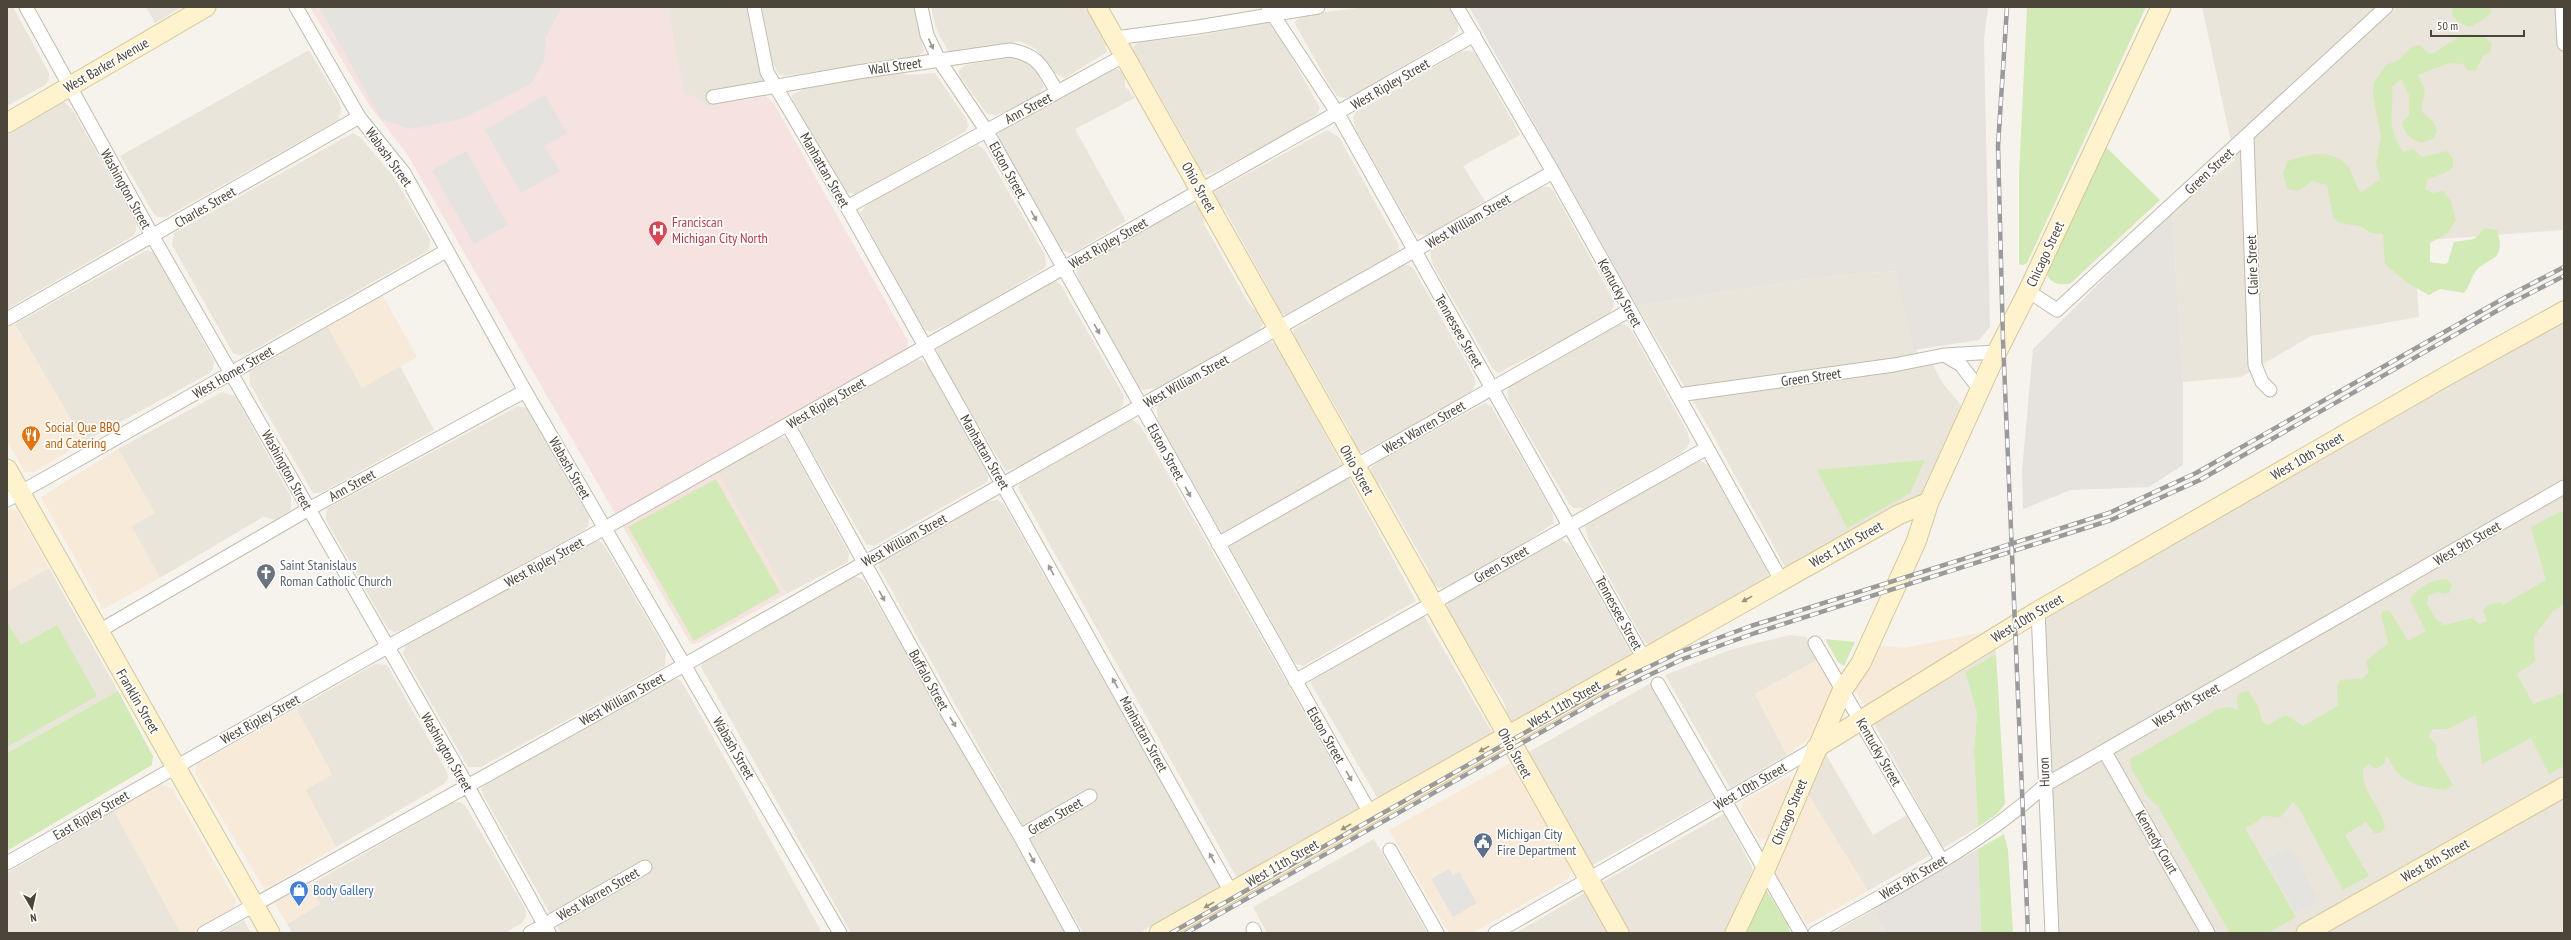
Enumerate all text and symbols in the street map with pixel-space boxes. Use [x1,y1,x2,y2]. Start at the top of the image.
scale bar [2431,12,2524,38]
text: 50 m [2437,18,2458,33]
street label: West Barker Avenue [60,33,152,97]
one-way arrow [929,39,935,51]
street label: Wall Street [867,53,923,79]
street label: West Ripley Street [1348,54,1433,114]
street label: Ann Street [1001,88,1055,128]
street label: Wabash Street [361,124,417,190]
street label: Manhattan Street [796,129,854,211]
street label: Elston Street [985,139,1031,202]
street label: Green Street [2181,144,2237,198]
street label: Washington Street [97,146,155,232]
street label: Ohio Street [1178,159,1220,215]
street label: Charles Street [171,182,239,232]
street label: West William Street [1422,189,1514,252]
one-way arrow [1030,210,1037,222]
place label: Franciscan Michigan City North [672,213,768,247]
street label: West Ripley Street [1066,213,1151,273]
street label: Chicago Street [2022,218,2068,290]
hospital icon: Franciscan Michigan City North [647,219,669,247]
street label: Claire Street [2242,235,2262,295]
street label: Kentucky Street [1594,256,1646,330]
street label: Tennessee Street [1431,291,1487,371]
one-way arrow [1094,324,1101,335]
street label: West Homer Street [189,342,277,402]
street label: West William Street [1140,350,1232,412]
street label: Green Street [1780,364,1842,390]
street label: West Ripley Street [784,373,869,433]
street label: West Warren Street [1380,396,1469,458]
street label: Manhattan Street [956,411,1014,493]
place label: Social Que BBQ and Catering [45,418,121,452]
street label: Elston Street [1143,421,1189,484]
restaurant icon: Social Que BBQ and Catering [20,424,42,452]
street label: Washington Street [258,427,316,513]
street label: West 10th Street [2268,428,2347,484]
street label: Wabash Street [545,434,595,503]
street label: Ohio Street [1336,442,1378,498]
street label: Ann Street [325,465,379,505]
one-way arrow [1185,486,1192,498]
street label: West William Street [858,509,950,571]
street label: West 11th Street [1806,516,1886,571]
street label: West 9th Street [2430,517,2504,569]
street label: West Ripley Street [501,533,587,591]
street label: Green Street [1470,541,1532,587]
place label: Saint Stanislaus Roman Catholic Church [280,556,392,590]
church icon: Saint Stanislaus Roman Catholic Church [255,562,277,590]
one-way arrow [1048,564,1055,576]
street label: Tennessee Street [1591,573,1647,653]
street label: West 10th Street [1988,589,2066,647]
one-way arrow [879,590,886,602]
one-way arrow [1741,596,1753,603]
street label: Buffalo Street [905,646,953,714]
street label: Franklin Street [112,666,164,736]
street label: West William Street [576,668,668,730]
one-way arrow [1615,668,1627,675]
street label: West 11th Street [1525,676,1604,732]
one-way arrow [1112,677,1118,689]
street label: West 9th Street [2149,679,2223,731]
street label: West Ripley Street [217,690,303,748]
street label: Manhattan Street [1116,693,1172,775]
street label: Elston Street [1303,704,1349,766]
street label: Washington Street [417,709,477,795]
street label: Wabash Street [709,714,759,783]
street label: Kentucky Street [1852,715,1906,789]
one-way arrow [949,716,956,728]
street label: Ohio Street [1494,725,1536,781]
one-way arrow [1478,746,1489,753]
street label: Huron [2034,757,2054,787]
street label: West 10th Street [1711,758,1790,814]
one-way arrow [1346,770,1353,782]
street label: Chicago Street [1767,776,1811,848]
street label: East Ripley Street [50,786,132,844]
street label: Green Street [1024,793,1086,839]
street label: Kennedy Court [2132,807,2182,877]
one-way arrow [1340,823,1352,830]
place label: Michigan City Fire Department [1497,825,1576,859]
public building icon: Michigan City Fire Department [1472,831,1494,859]
street label: West 8th Street [2398,834,2472,886]
street label: West 11th Street [1243,835,1322,891]
street label: West 9th Street [1876,851,1950,903]
one-way arrow [1209,852,1216,864]
one-way arrow [1029,853,1036,864]
street label: West Warren Street [554,863,643,925]
shop icon: Body Gallery [288,879,310,907]
place label: Body Gallery [313,881,374,899]
north arrow [12,888,52,928]
one-way arrow [1203,901,1214,908]
text: N [29,910,38,925]

